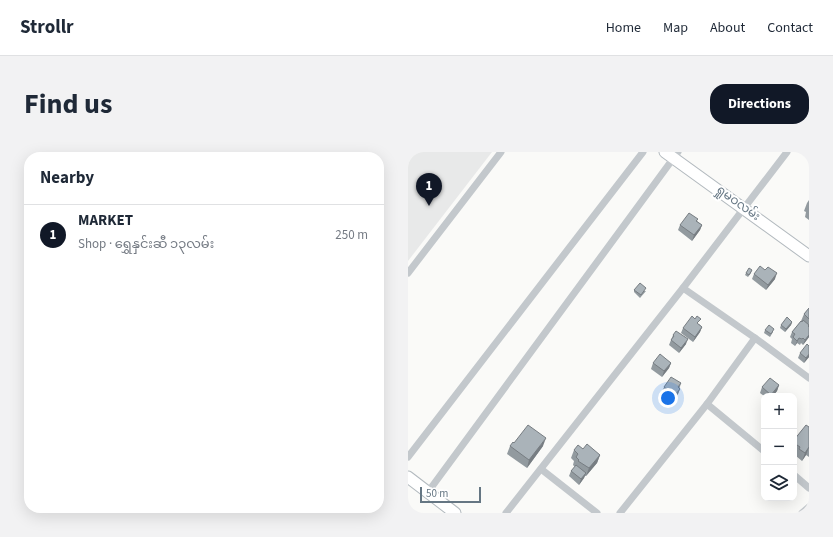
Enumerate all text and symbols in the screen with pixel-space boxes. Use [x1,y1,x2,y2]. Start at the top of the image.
text: Strollr [20,14,74,41]
text: Home [606,18,641,38]
text: Map [663,18,688,38]
text: About [710,18,745,38]
text: Contact [767,18,813,38]
text: Find us [24,84,112,124]
button: Directions [710,84,809,124]
text: Nearby [40,166,94,190]
pin: 1 [416,173,442,206]
street label: ရှုမဝလမ်း [712,180,764,226]
text: MARKET [78,210,133,231]
text: 1 [50,226,56,244]
text: 250 m [335,226,368,244]
text: Shop · ရွှေနှင်းဆီ ၁၃လမ်း [78,235,214,253]
your location [658,388,678,408]
map controls [761,393,797,501]
button: + [761,393,797,429]
button: − [761,429,797,465]
button: layers [761,465,797,501]
scale bar [420,485,481,504]
text: 50 m [426,486,448,501]

